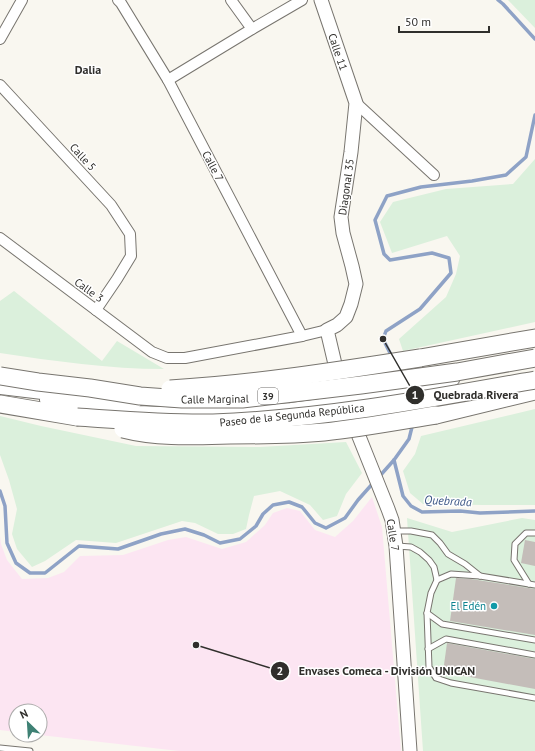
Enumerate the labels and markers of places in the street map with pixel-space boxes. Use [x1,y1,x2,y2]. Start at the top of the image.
callout: Quebrada Rivera [405,383,526,407]
place label: El Edén [451,599,486,613]
marker: El Edén [489,601,499,611]
callout: Envases Comeca - División UNICAN [270,659,485,683]

